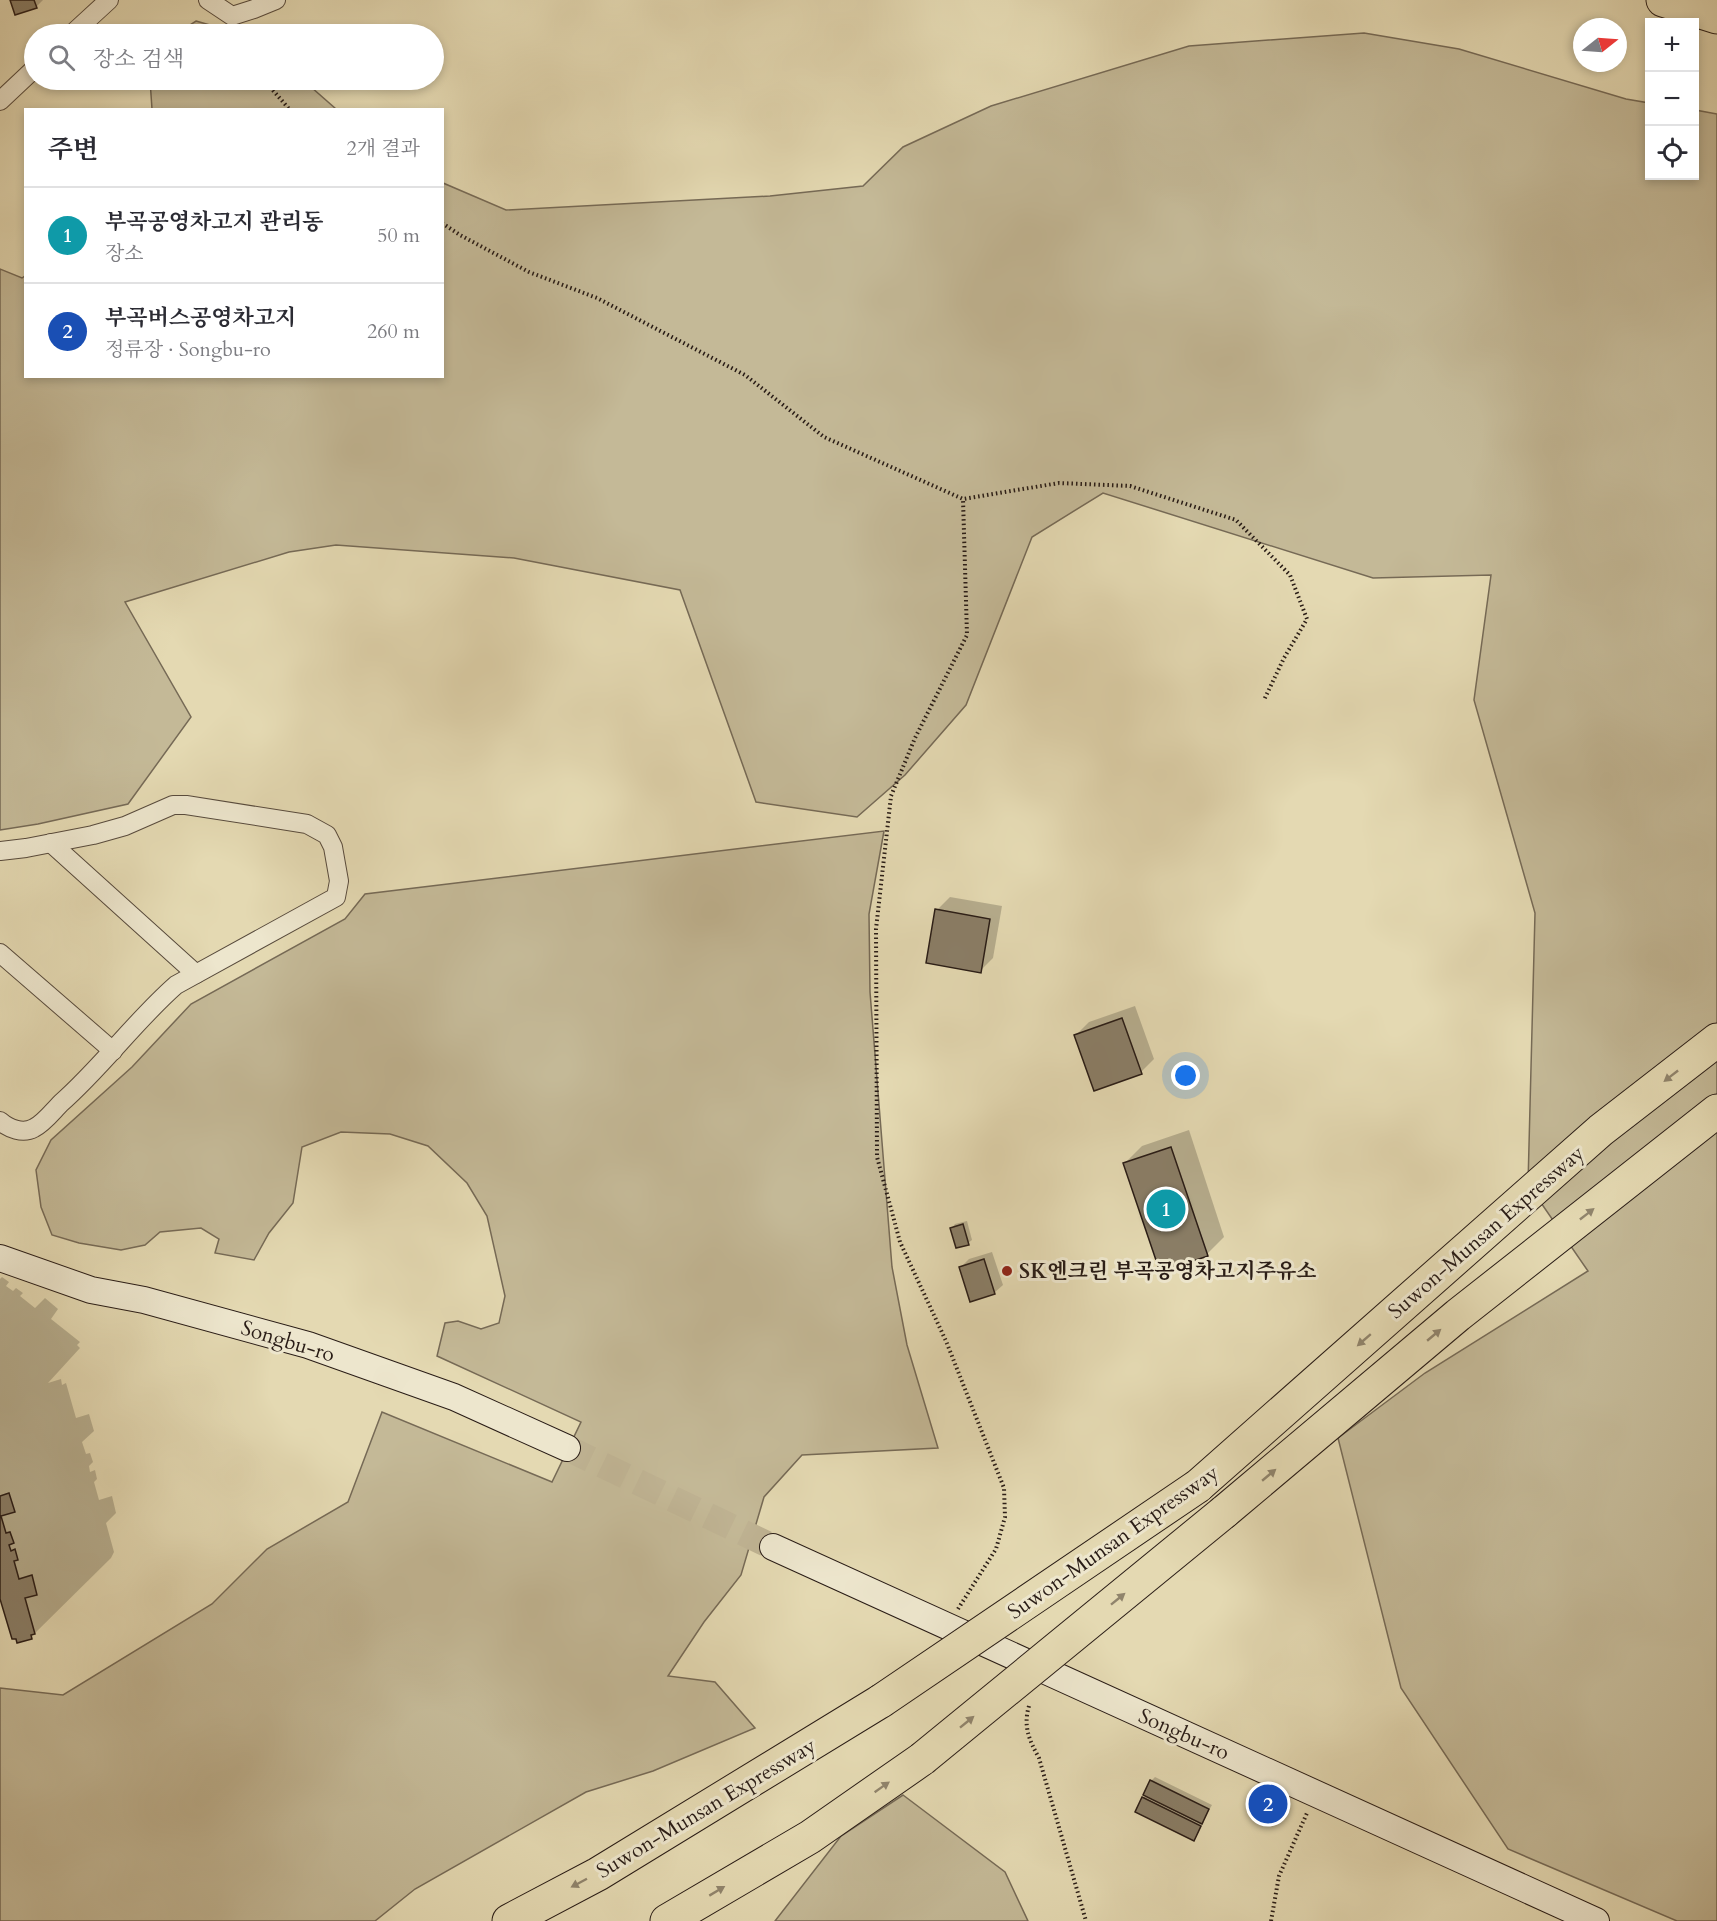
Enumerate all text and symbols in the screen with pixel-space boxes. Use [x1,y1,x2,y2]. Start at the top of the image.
north arrow [1573,18,1627,72]
map controls [1645,18,1699,180]
button: + [1645,18,1699,72]
search box [24,24,444,90]
icon: search [45,41,78,74]
text: 장소 검색 [93,44,184,74]
button: − [1645,72,1699,126]
button: locate [1645,126,1699,180]
text: 주변 [48,132,98,167]
text: 2개 결과 [346,135,420,162]
text: 부곡공영차고지 관리동 [105,207,323,237]
text: 1 [62,222,73,249]
text: 50 m [377,222,420,249]
text: 장소 [105,240,144,267]
text: 부곡버스공영차고지 [105,303,296,333]
text: 2 [62,318,73,345]
text: 260 m [367,318,420,345]
text: 정류장 · Songbu-ro [105,336,271,363]
your location [1171,1061,1200,1090]
one-way arrow [1663,1070,1679,1083]
street label: Suwon-Munsan Expressway [1382,1139,1591,1326]
pin: 1 [1146,1186,1186,1232]
one-way arrow [1579,1209,1594,1221]
place label: SK엔크린 부곡공영차고지주유소 [1019,1257,1317,1286]
marker: SK엔크린 부곡공영차고지주유소 [1000,1264,1014,1278]
street label: Songbu-ro [237,1313,338,1369]
one-way arrow [1426,1329,1441,1342]
one-way arrow [1357,1333,1372,1346]
street label: Suwon-Munsan Expressway [1002,1458,1225,1626]
one-way arrow [1261,1468,1277,1481]
one-way arrow [1110,1592,1126,1605]
street label: Songbu-ro [1134,1702,1234,1767]
one-way arrow [959,1715,975,1728]
street label: Suwon-Munsan Expressway [591,1731,821,1886]
one-way arrow [873,1781,889,1793]
pin: 2 [1248,1782,1288,1826]
one-way arrow [571,1878,588,1888]
one-way arrow [709,1886,725,1897]

